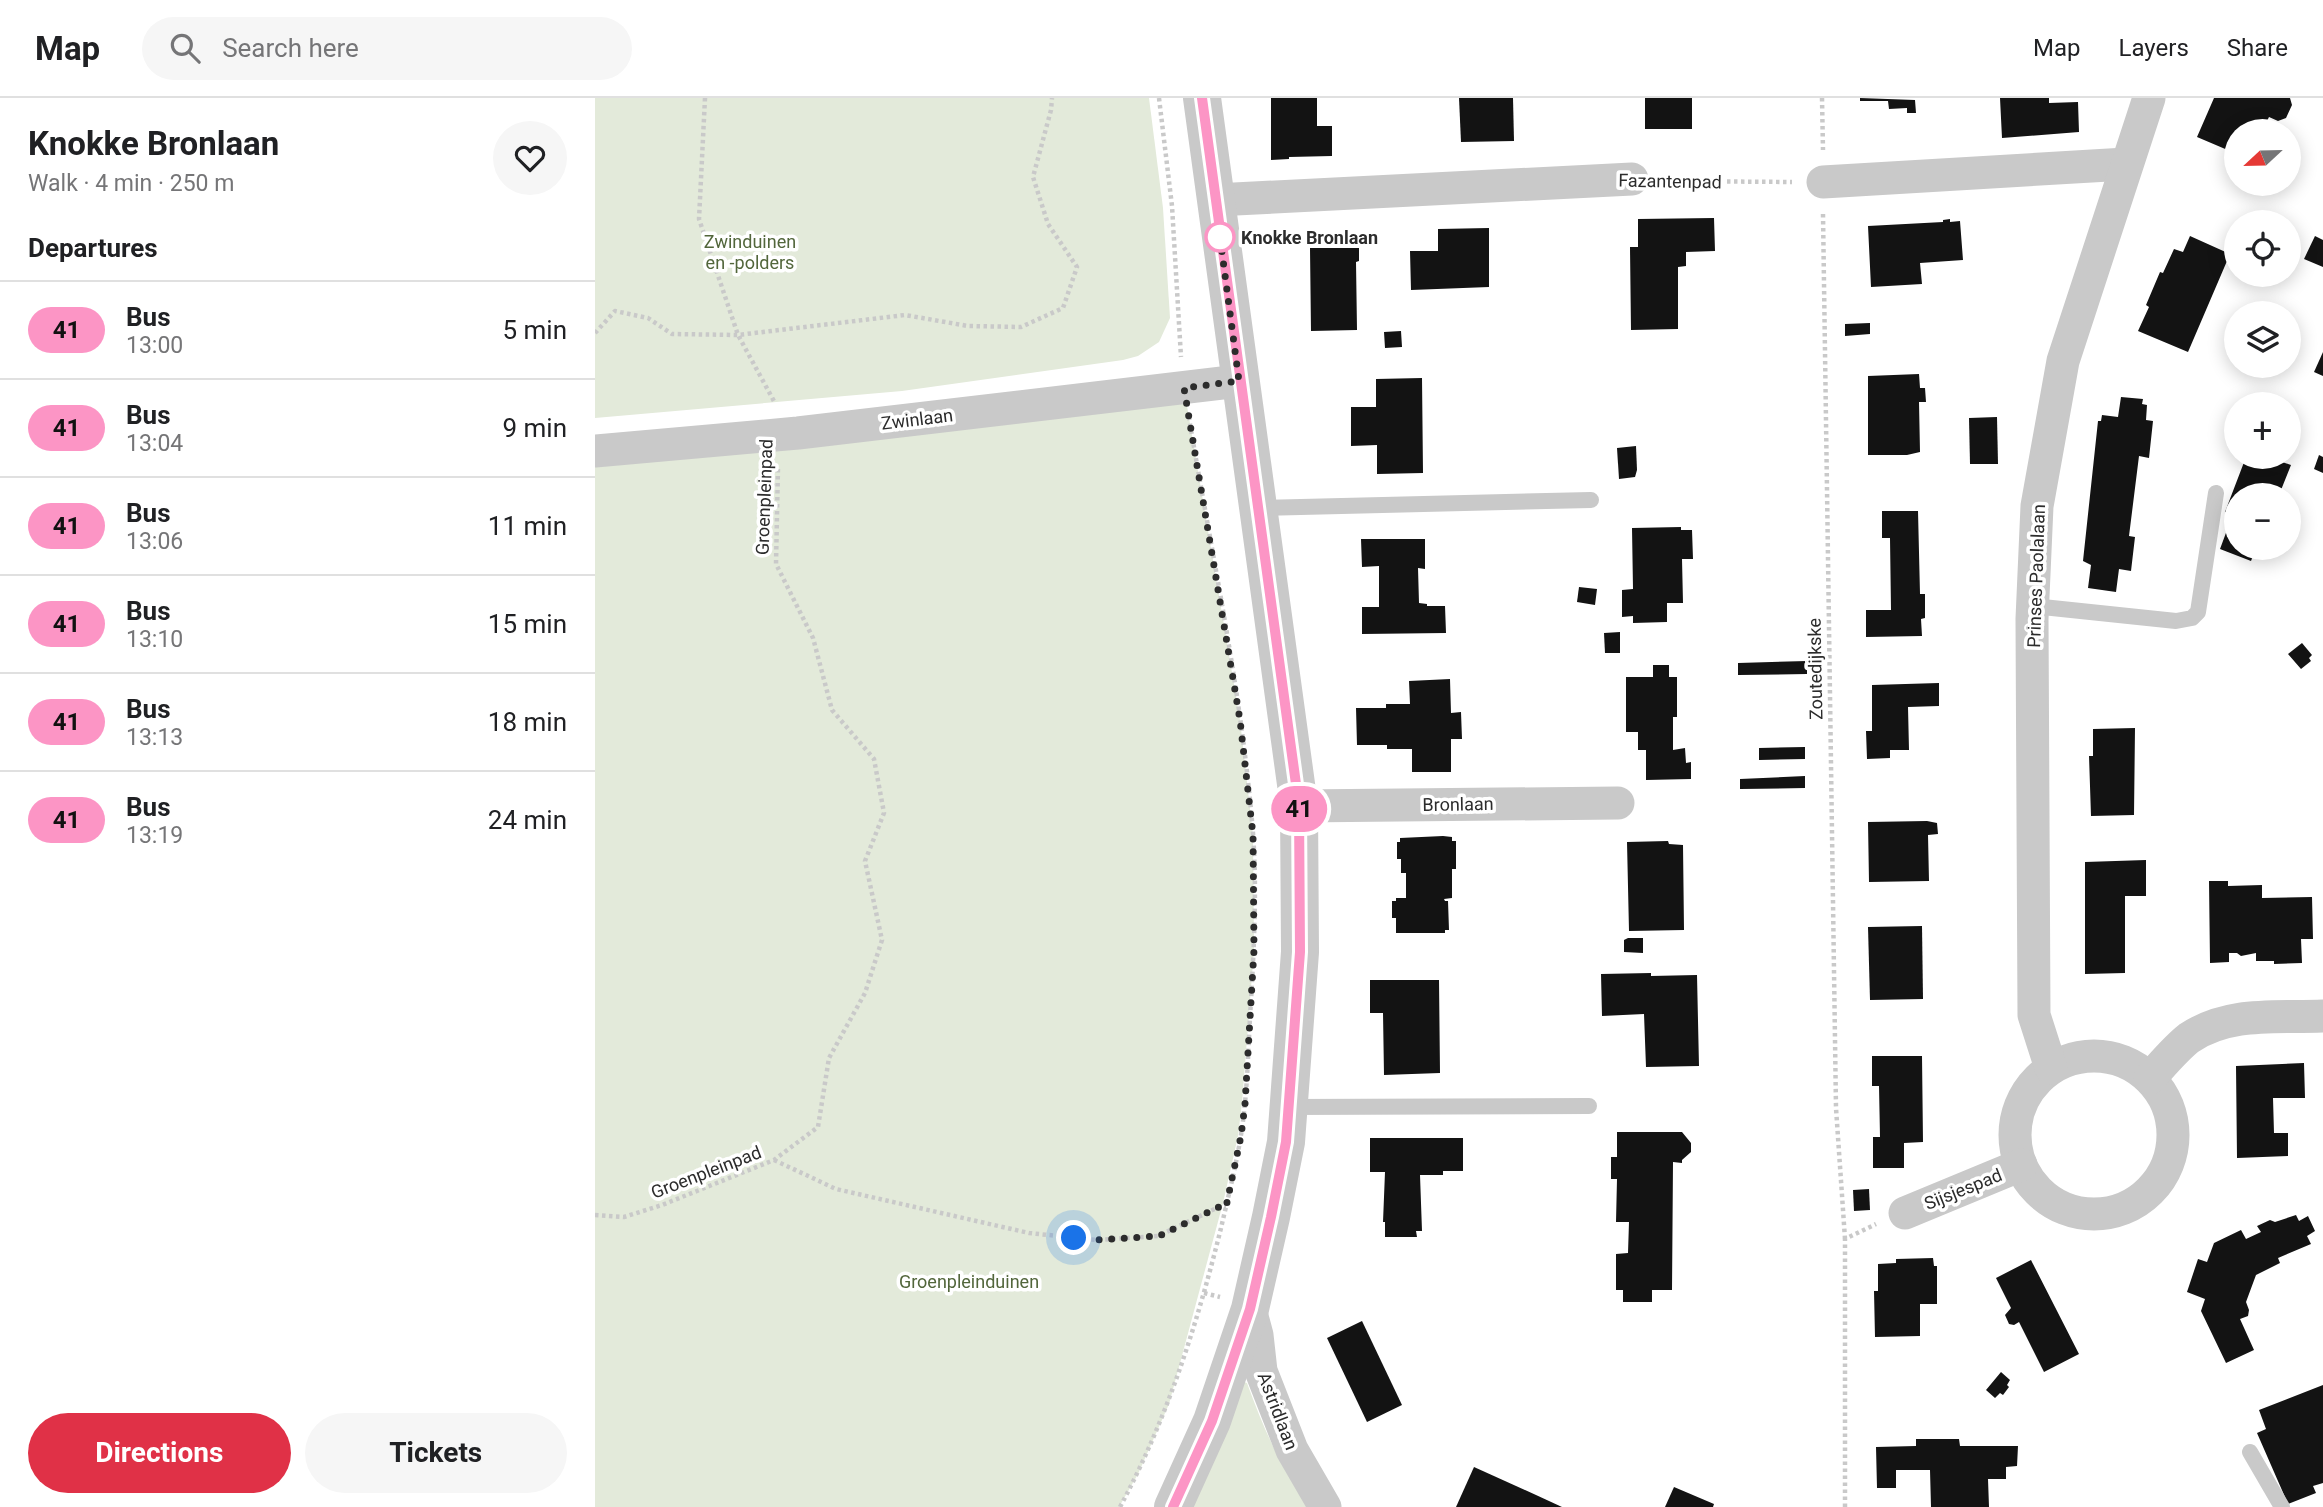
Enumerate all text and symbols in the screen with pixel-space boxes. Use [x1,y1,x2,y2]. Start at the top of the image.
search box [142,17,632,80]
text: Map [35,29,100,68]
icon: search [166,29,204,67]
text: Search here [222,33,359,63]
text: Map [2033,34,2081,62]
text: Layers [2119,34,2189,62]
text: Share [2227,34,2288,62]
north arrow [2224,119,2301,196]
map controls [2224,119,2301,560]
button: heart [493,121,567,195]
text: Knokke Bronlaan [28,124,279,163]
text: Walk · 4 min · 250 m [28,170,234,197]
street label: Fazantenpad [1618,170,1722,192]
button: locate [2224,210,2301,287]
marker: Knokke Bronlaan [1205,222,1235,252]
place label: Knokke Bronlaan [1241,227,1378,248]
park label: Zwinduinen en -polders [704,231,796,273]
text: Departures [28,233,158,263]
button: layers [2224,301,2301,378]
text: Bus [126,302,171,332]
text: 5 min [502,315,567,345]
text: 41 [53,316,80,344]
text: 13:00 [126,332,183,359]
button: + [2224,392,2301,469]
text: Bus [126,400,171,430]
street label: Zwinlaan [880,404,954,434]
text: 9 min [502,413,567,443]
text: 41 [53,414,80,442]
text: 13:04 [126,430,183,457]
street label: Groenpleinpad [751,438,777,556]
button: − [2224,483,2301,560]
text: Bus [126,498,171,528]
street label: Prinses Paolalaan [2023,504,2049,648]
text: 11 min [488,511,567,541]
text: 41 [53,512,80,540]
text: 13:06 [126,528,183,555]
text: Bus [126,596,171,626]
text: 15 min [488,609,567,639]
text: 41 [53,610,80,638]
street label: Zoutedijkske [1804,618,1826,720]
text: 13:10 [126,626,183,653]
text: Bus [126,694,171,724]
text: 18 min [488,707,567,737]
text: 41 [53,708,80,736]
text: 13:13 [126,724,183,751]
line badge: 41 [1267,786,1331,832]
text: Bus [126,792,171,822]
street label: Bronlaan [1422,793,1494,815]
text: 41 [1285,795,1313,823]
text: 24 min [488,805,567,835]
text: 41 [53,806,80,834]
text: 13:19 [126,822,183,849]
street label: Groenpleinpad [648,1141,764,1203]
street label: Sijsjespad [1921,1164,2005,1214]
your location [1056,1220,1091,1255]
park label: Groenpleinduinen [899,1271,1039,1292]
street label: Astridlaan [1254,1369,1302,1453]
button: Directions [28,1413,291,1493]
button: Tickets [305,1413,567,1493]

